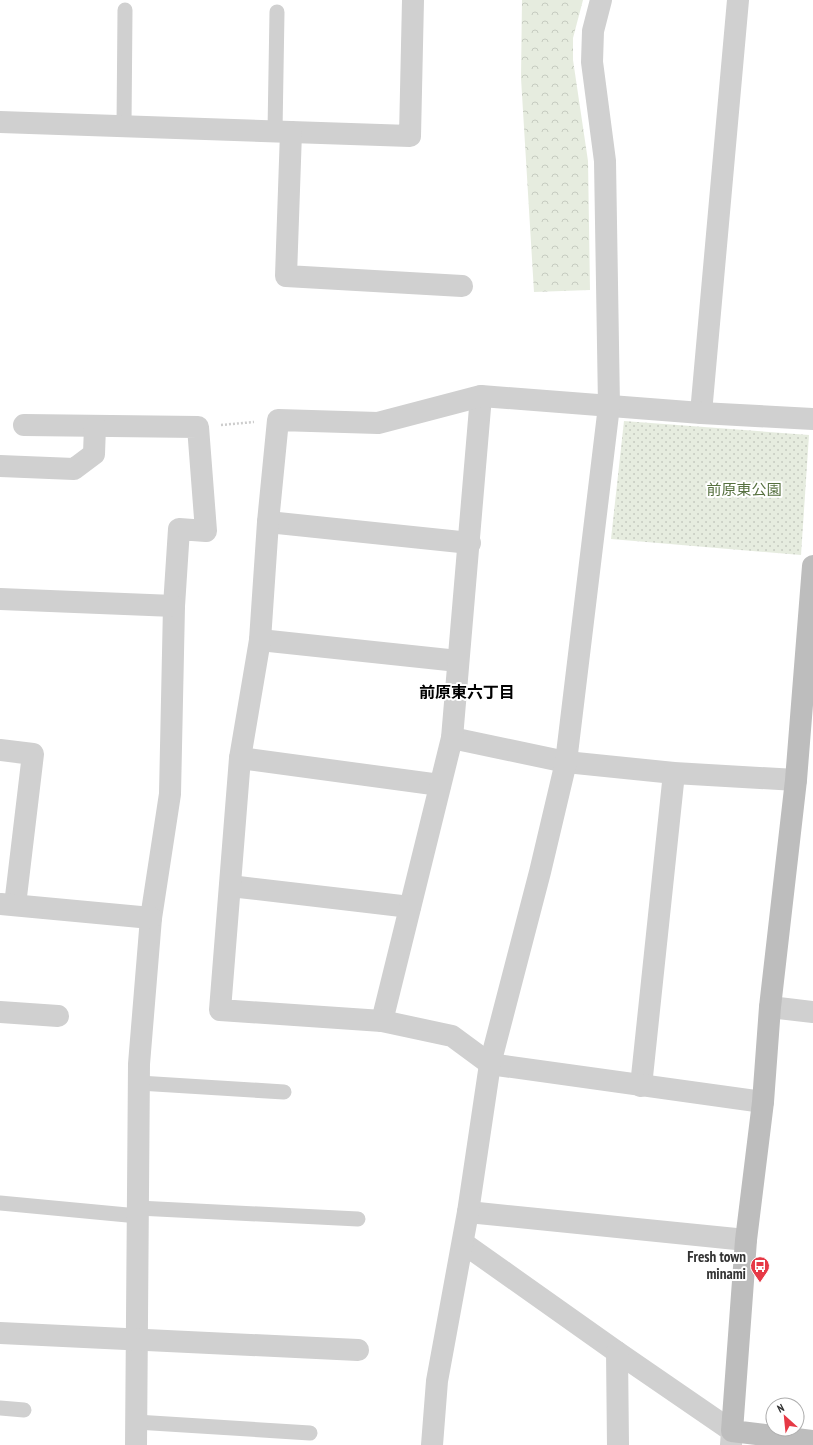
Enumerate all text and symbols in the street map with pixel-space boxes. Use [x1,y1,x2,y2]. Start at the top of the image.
park label: 前原東公園 [706,480,782,499]
district label: 前原東六丁目 [419,682,515,702]
place label: Fresh town minami [687,1247,746,1283]
bus stop icon: Fresh town minami [749,1255,771,1283]
north arrow [765,1397,805,1437]
text: N [775,1400,786,1416]

